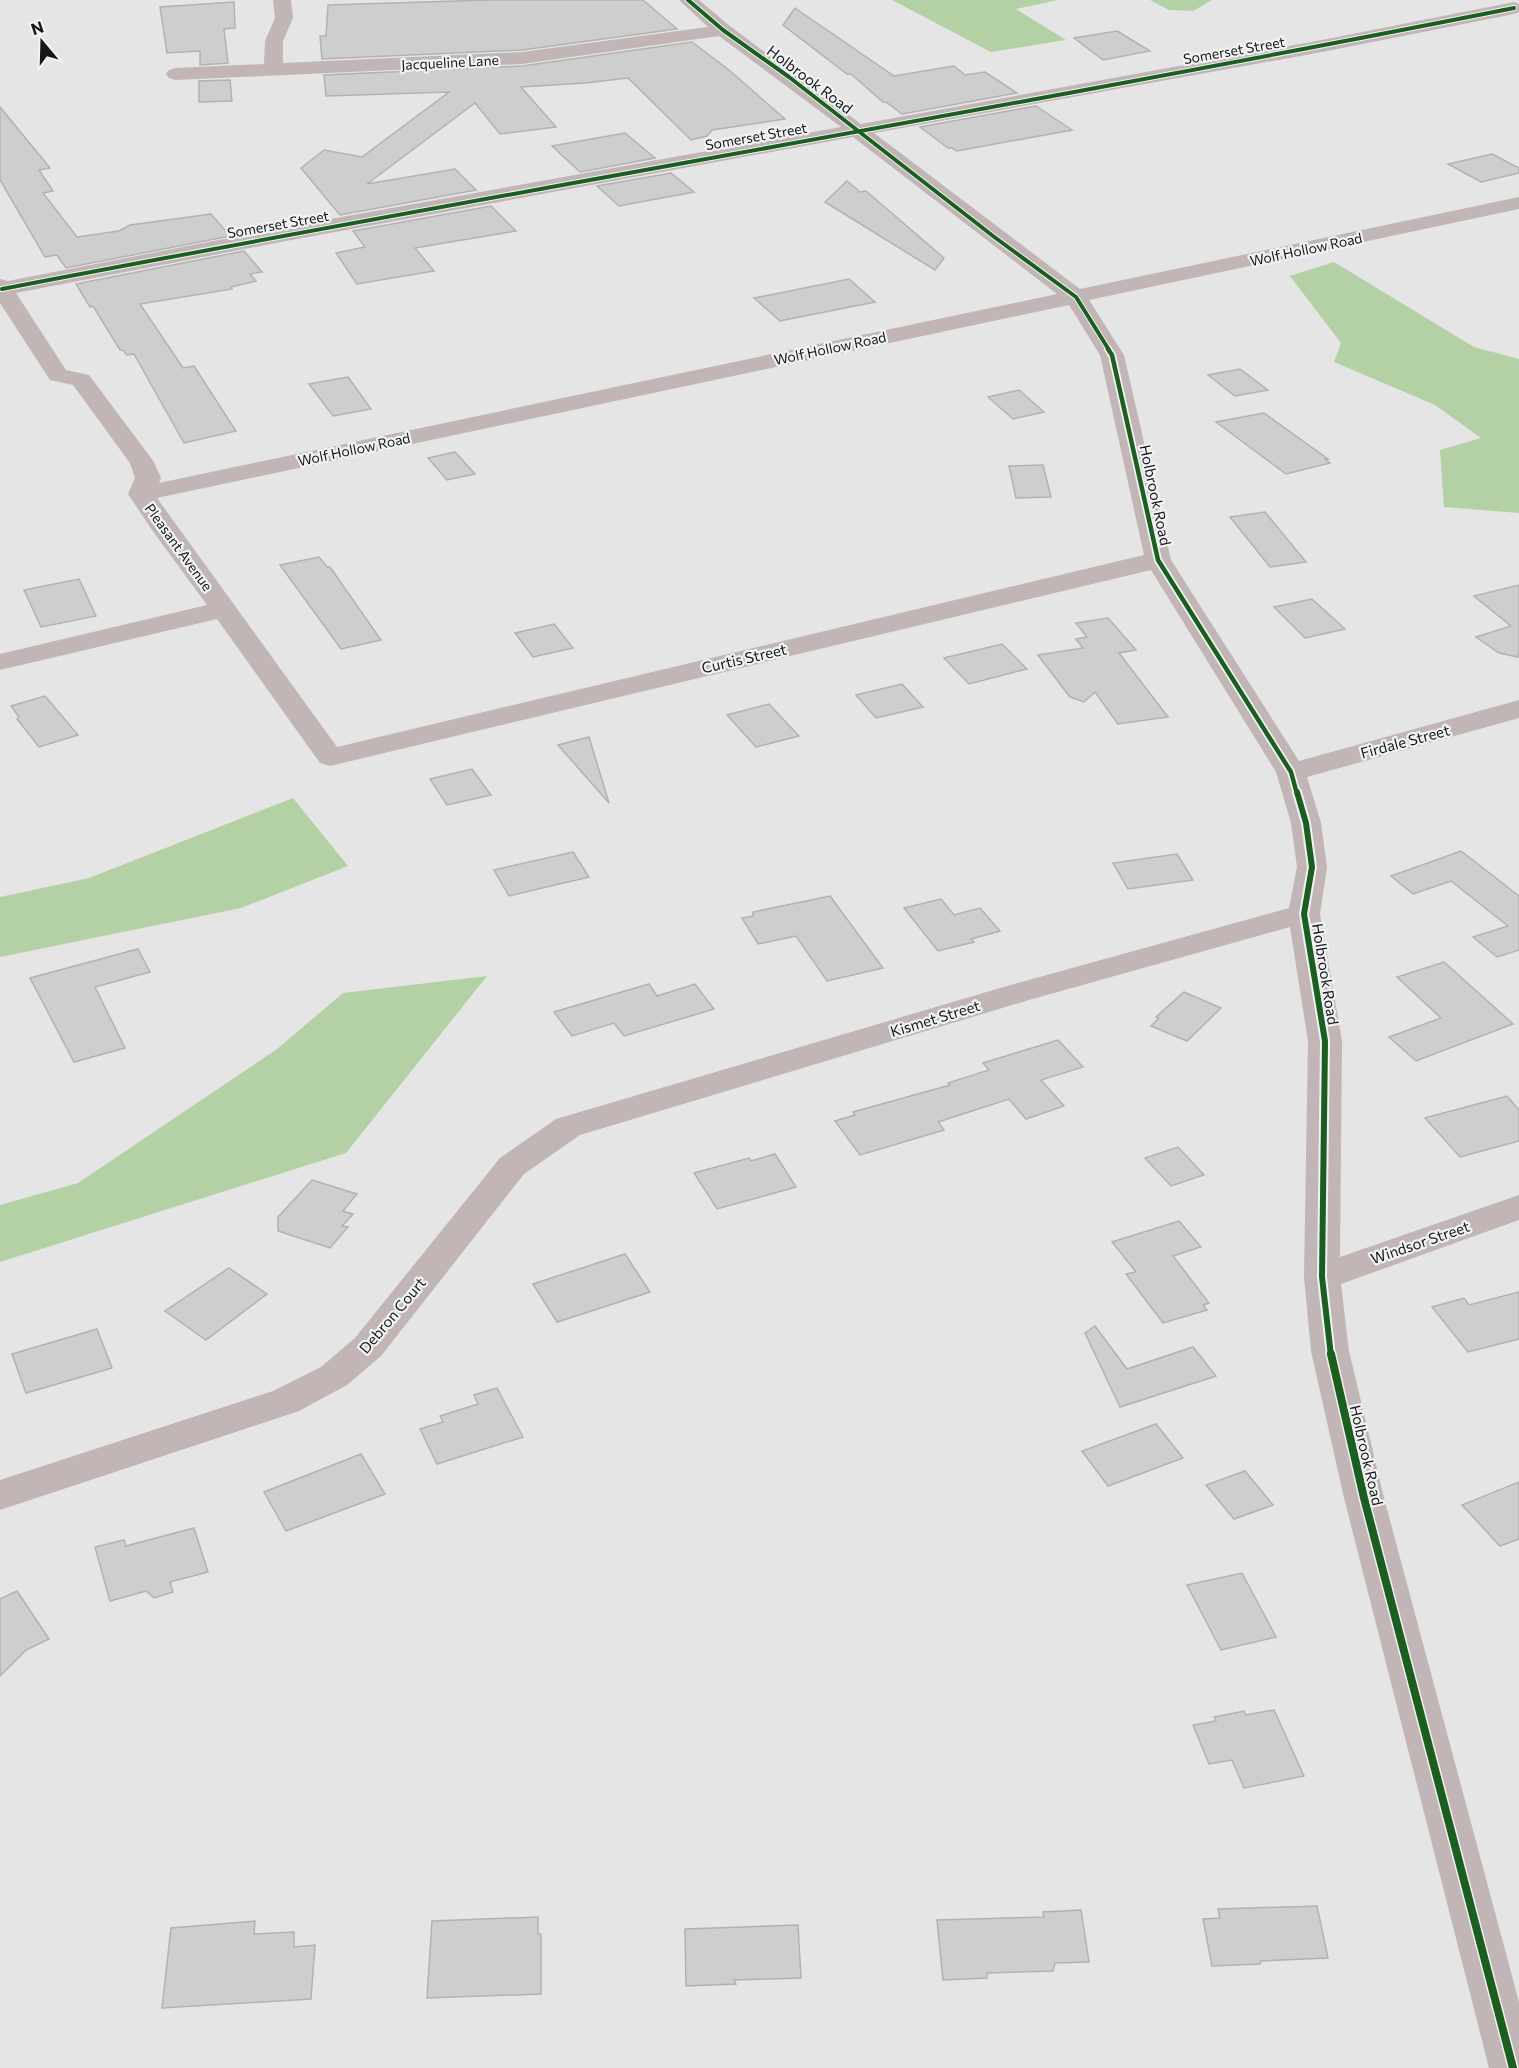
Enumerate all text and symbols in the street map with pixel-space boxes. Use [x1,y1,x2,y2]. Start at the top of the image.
north arrow [12,12,72,72]
text: N [28,16,46,38]
street label: Somerset Street [1182,33,1287,67]
street label: Holbrook Road [764,41,856,117]
street label: Jacqueline Lane [401,51,499,73]
street label: Somerset Street [704,119,809,153]
street label: Somerset Street [226,207,331,241]
street label: Wolf Hollow Road [1248,229,1364,269]
street label: Wolf Hollow Road [772,328,888,368]
street label: Wolf Hollow Road [296,429,412,469]
street label: Holbrook Road [1137,443,1175,547]
street label: Pleasant Avenue [142,500,216,594]
street label: Curtis Street [700,639,788,677]
street label: Firdale Street [1358,720,1452,762]
street label: Holbrook Road [1309,922,1343,1026]
street label: Kismet Street [888,996,982,1040]
street label: Windsor Street [1368,1217,1472,1267]
street label: Debron Court [355,1273,429,1357]
street label: Holbrook Road [1347,1403,1387,1507]

